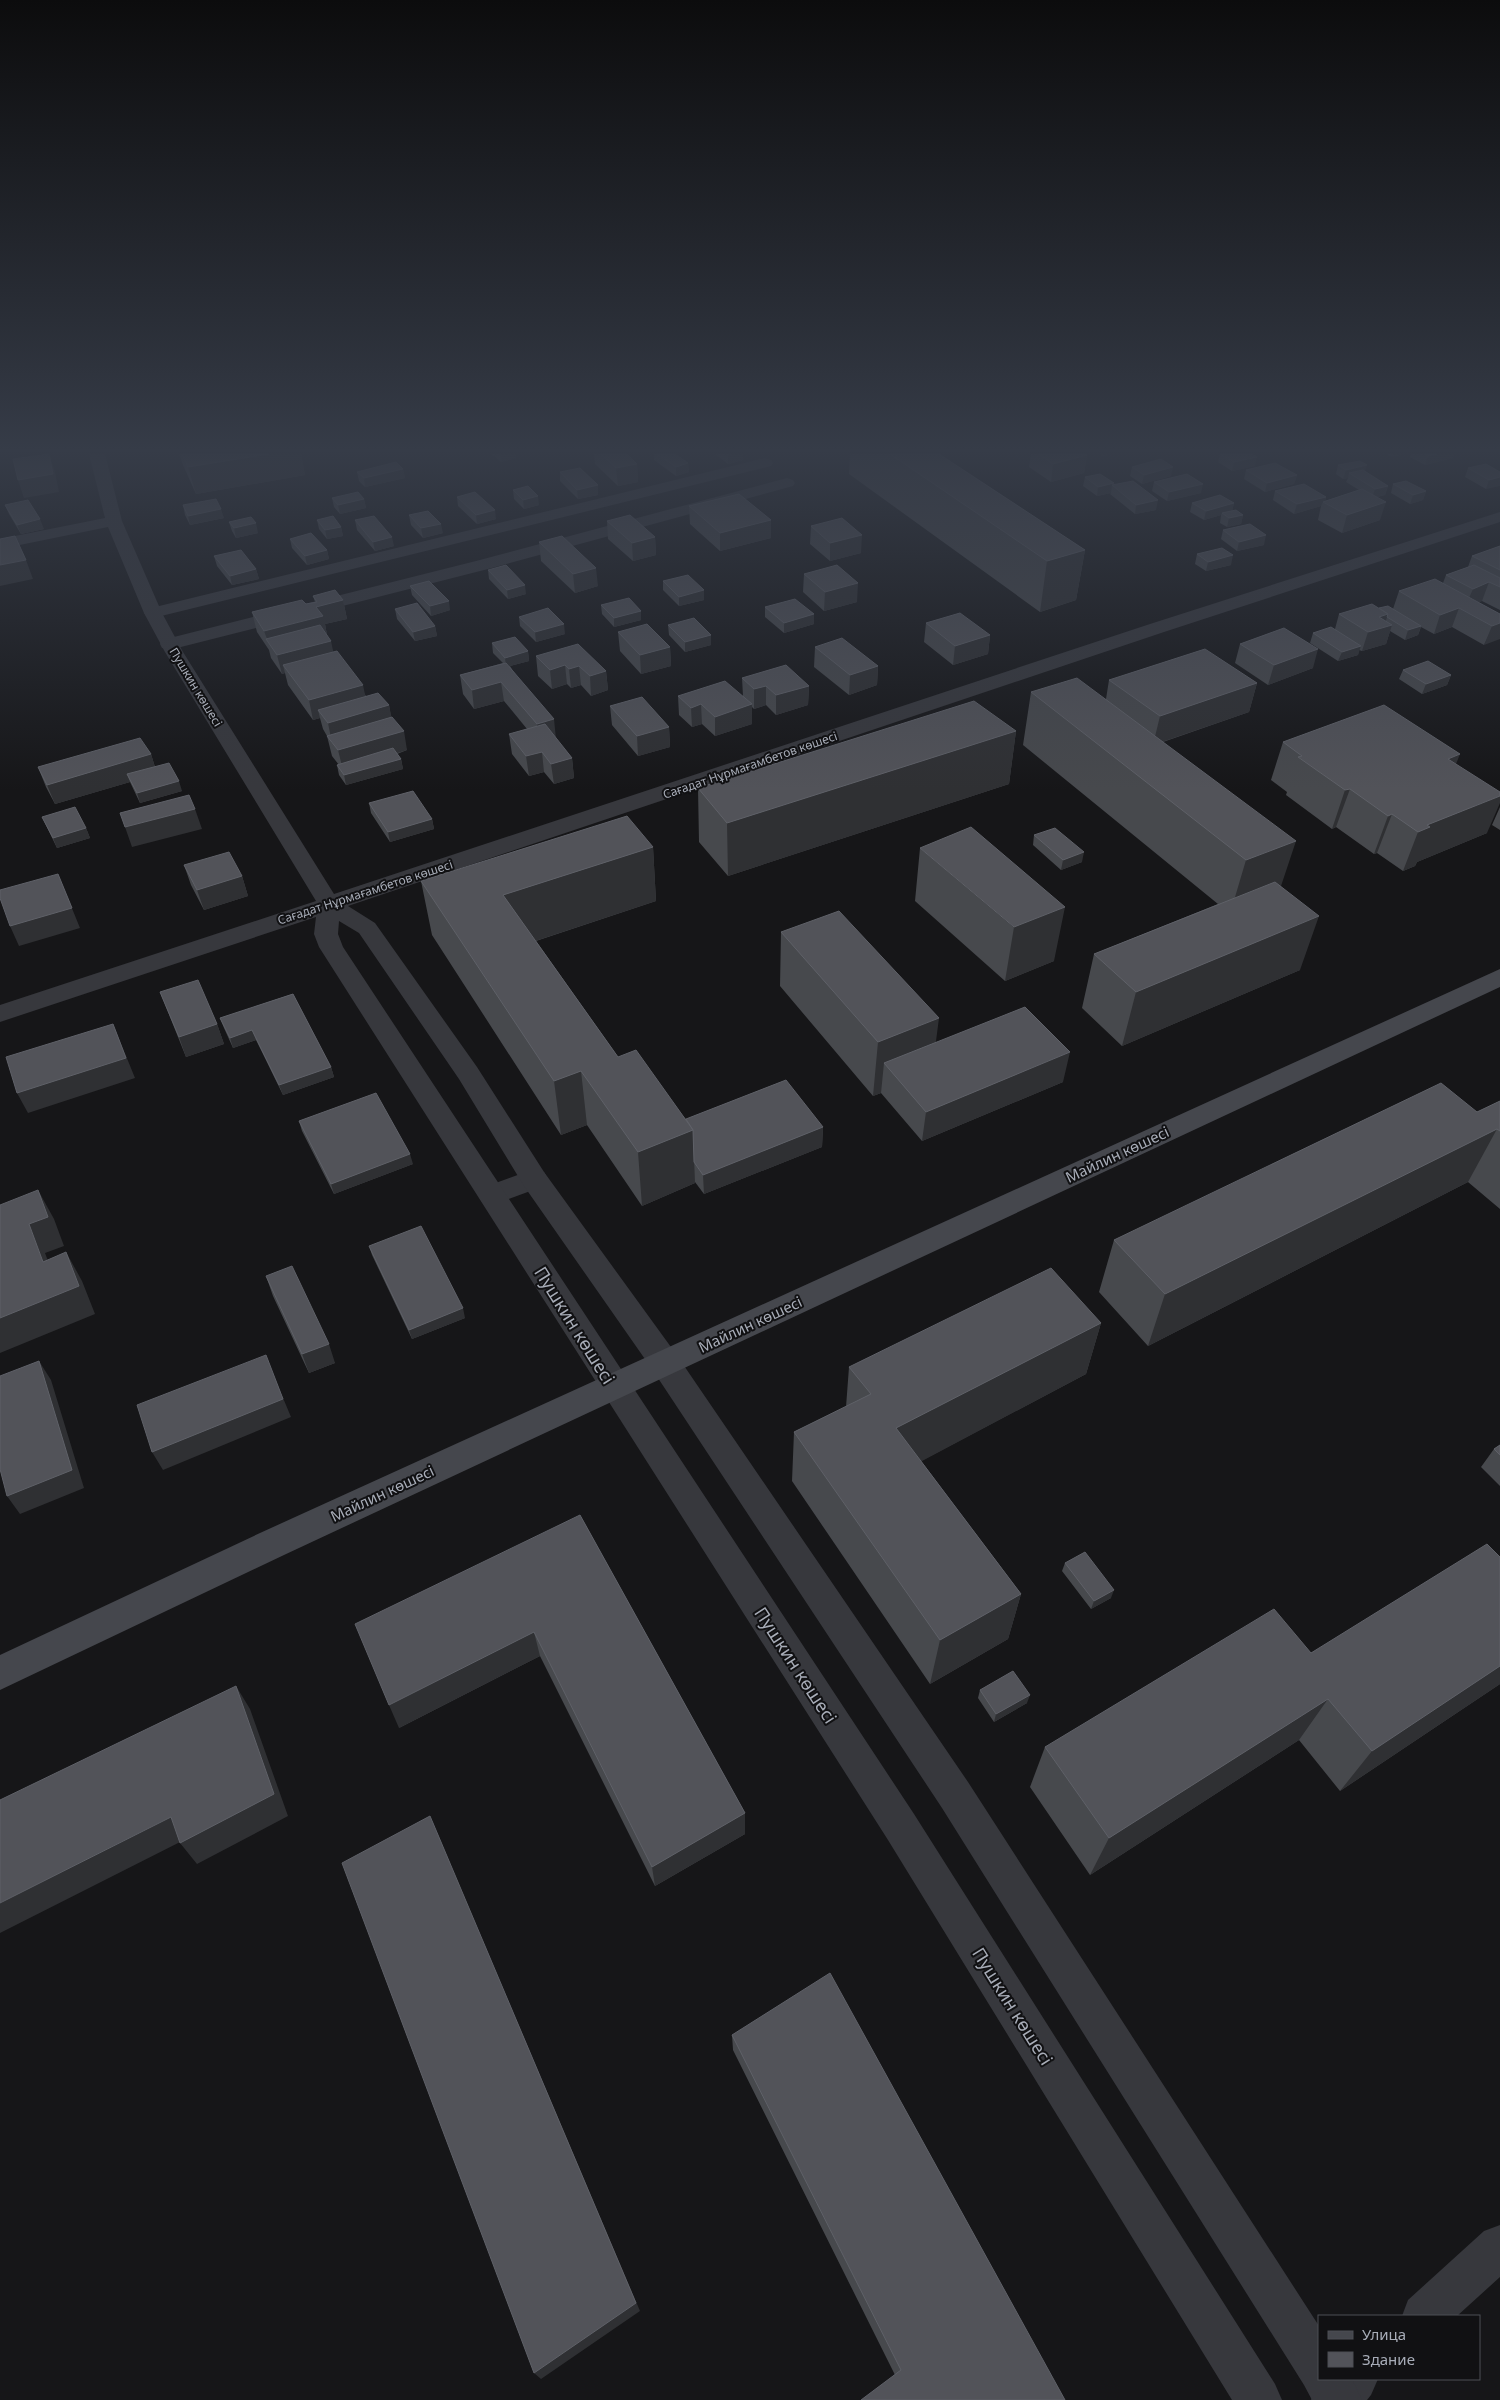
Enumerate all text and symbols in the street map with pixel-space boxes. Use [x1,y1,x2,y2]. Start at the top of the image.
street label: Пушкин көшесі [166,644,226,730]
street label: Сағадат Нұрмағамбетов көшесі [660,727,840,803]
street label: Сағадат Нұрмағамбетов көшесі [275,856,455,928]
street label: Майлин көшесі [1062,1121,1172,1187]
street label: Пушкин көшесі [529,1262,621,1388]
street label: Майлин көшесі [695,1291,805,1357]
street label: Майлин көшесі [327,1460,437,1526]
street label: Пушкин көшесі [749,1602,843,1728]
street label: Пушкин көшесі [967,1943,1059,2069]
legend [1318,2315,1480,2380]
text: Улица [1362,2324,1406,2344]
text: Здание [1362,2349,1415,2369]

